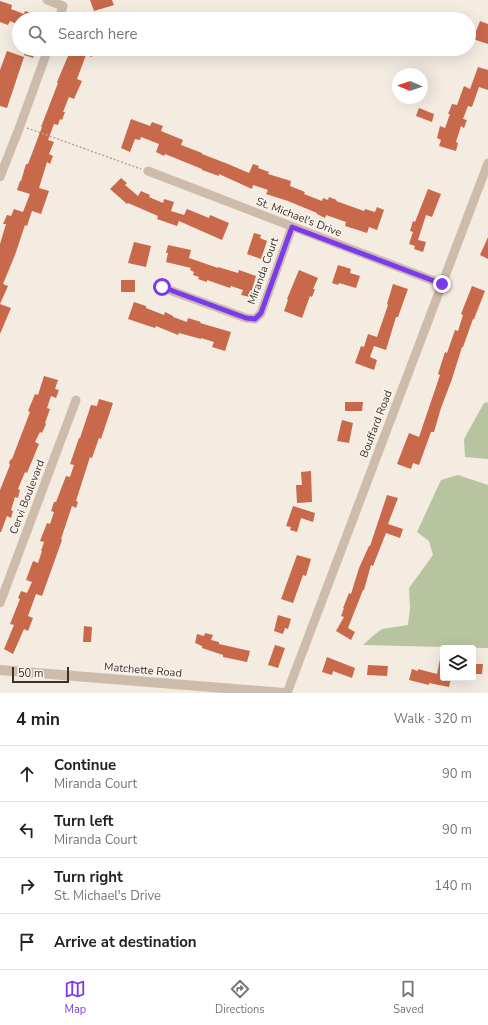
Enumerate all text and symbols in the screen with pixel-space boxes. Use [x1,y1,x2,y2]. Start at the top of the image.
search box [12,12,476,56]
icon: search [26,23,48,45]
text: Search here [58,24,138,44]
north arrow [392,68,428,104]
street label: St. Michael's Drive [254,194,344,240]
street label: Miranda Court [244,235,282,307]
route end [433,275,451,293]
route start [153,278,171,296]
street label: Bouffard Road [356,388,396,460]
street label: Cervi Boulevard [6,458,48,536]
map controls [440,645,476,681]
button: layers [440,645,476,681]
street label: Matchette Road [103,659,183,681]
scale bar [12,665,69,684]
text: 50 m [18,666,43,681]
text: 4 min [16,708,60,731]
text: Walk · 320 m [394,710,472,728]
text: Continue [54,755,116,775]
icon: ahead [16,763,38,785]
text: 90 m [442,765,472,783]
text: Miranda Court [54,775,137,793]
text: Turn left [54,811,113,831]
icon: left [16,819,38,841]
text: 90 m [442,821,472,839]
text: Miranda Court [54,831,137,849]
text: Turn right [54,867,123,887]
icon: right [16,875,38,897]
text: 140 m [434,877,472,895]
text: St. Michael's Drive [54,887,161,905]
icon: arrive [16,931,38,953]
text: Arrive at destination [54,932,197,952]
tab: Map [64,978,86,1017]
tab: Directions [215,978,265,1017]
tab: Saved [393,978,424,1017]

